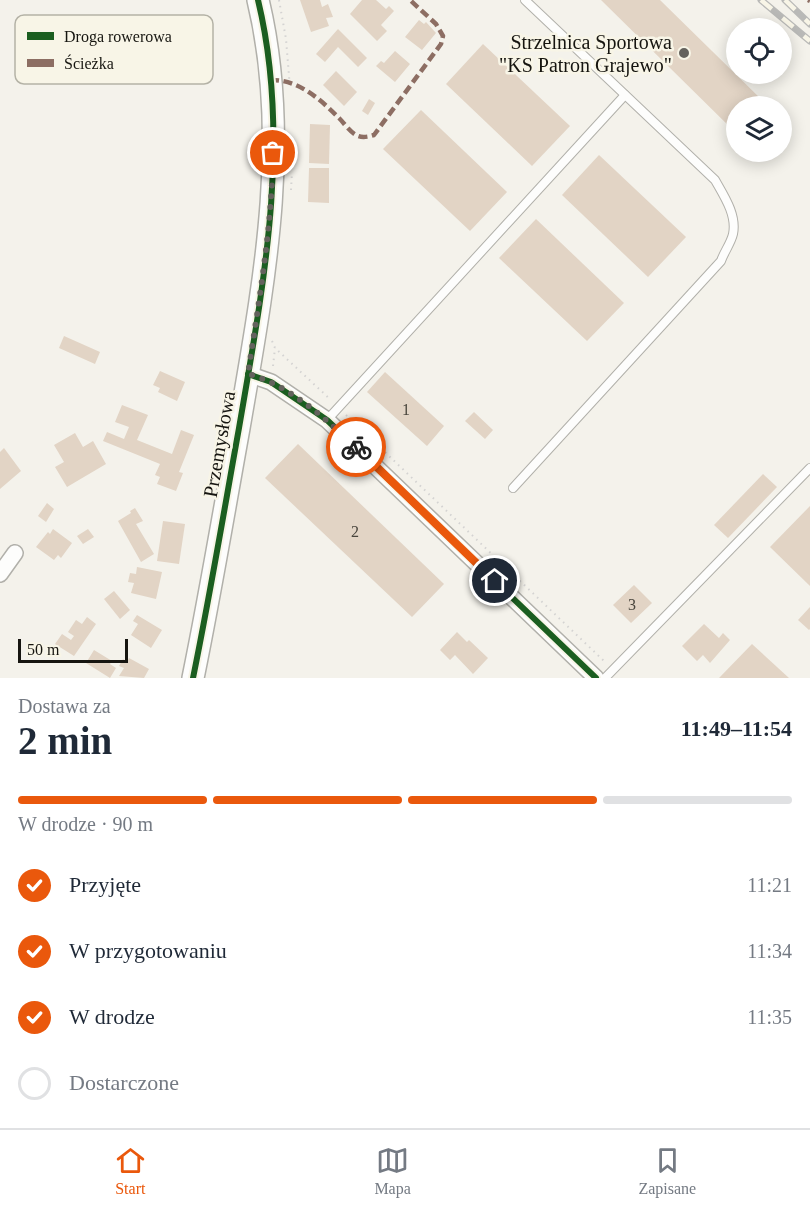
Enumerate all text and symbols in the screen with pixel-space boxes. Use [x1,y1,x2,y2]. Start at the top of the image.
legend [15,15,213,84]
map controls [726,18,792,162]
button: locate [726,18,792,84]
text: Droga rowerowa [64,28,172,46]
place label: Strzelnica Sportowa "KS Patron Grajewo" [499,31,672,77]
marker: Strzelnica Sportowa "KS Patron Grajewo" [677,46,691,60]
text: Ścieżka [64,54,114,72]
button: layers [726,96,792,162]
pin [247,127,298,178]
icon: bag [256,136,289,169]
street label: Przemysłowa [199,389,240,499]
house number: 1 [402,401,410,418]
courier [326,417,386,477]
icon: bike [340,431,373,464]
house number: 2 [351,523,359,540]
pin [469,555,520,606]
icon: home [478,564,511,597]
house number: 3 [628,596,636,613]
scale bar [18,636,128,664]
text: 50 m [27,641,59,658]
text: Dostawa za [18,695,111,717]
text: 11:49–11:54 [681,716,792,741]
text: 2 min [18,719,112,762]
text: W drodze · 90 m [18,813,153,835]
icon: check [18,869,51,902]
text: Przyjęte [69,872,141,897]
text: 11:21 [747,874,792,896]
icon: check [18,935,51,968]
text: W przygotowaniu [69,938,227,963]
text: 11:34 [747,940,792,962]
icon: check [18,1001,51,1034]
text: W drodze [69,1004,155,1029]
text: 11:35 [747,1006,792,1028]
text: Dostarczone [69,1070,179,1095]
tab: Start [114,1144,147,1198]
tab: Mapa [374,1144,411,1198]
tab: Zapisane [638,1144,696,1198]

